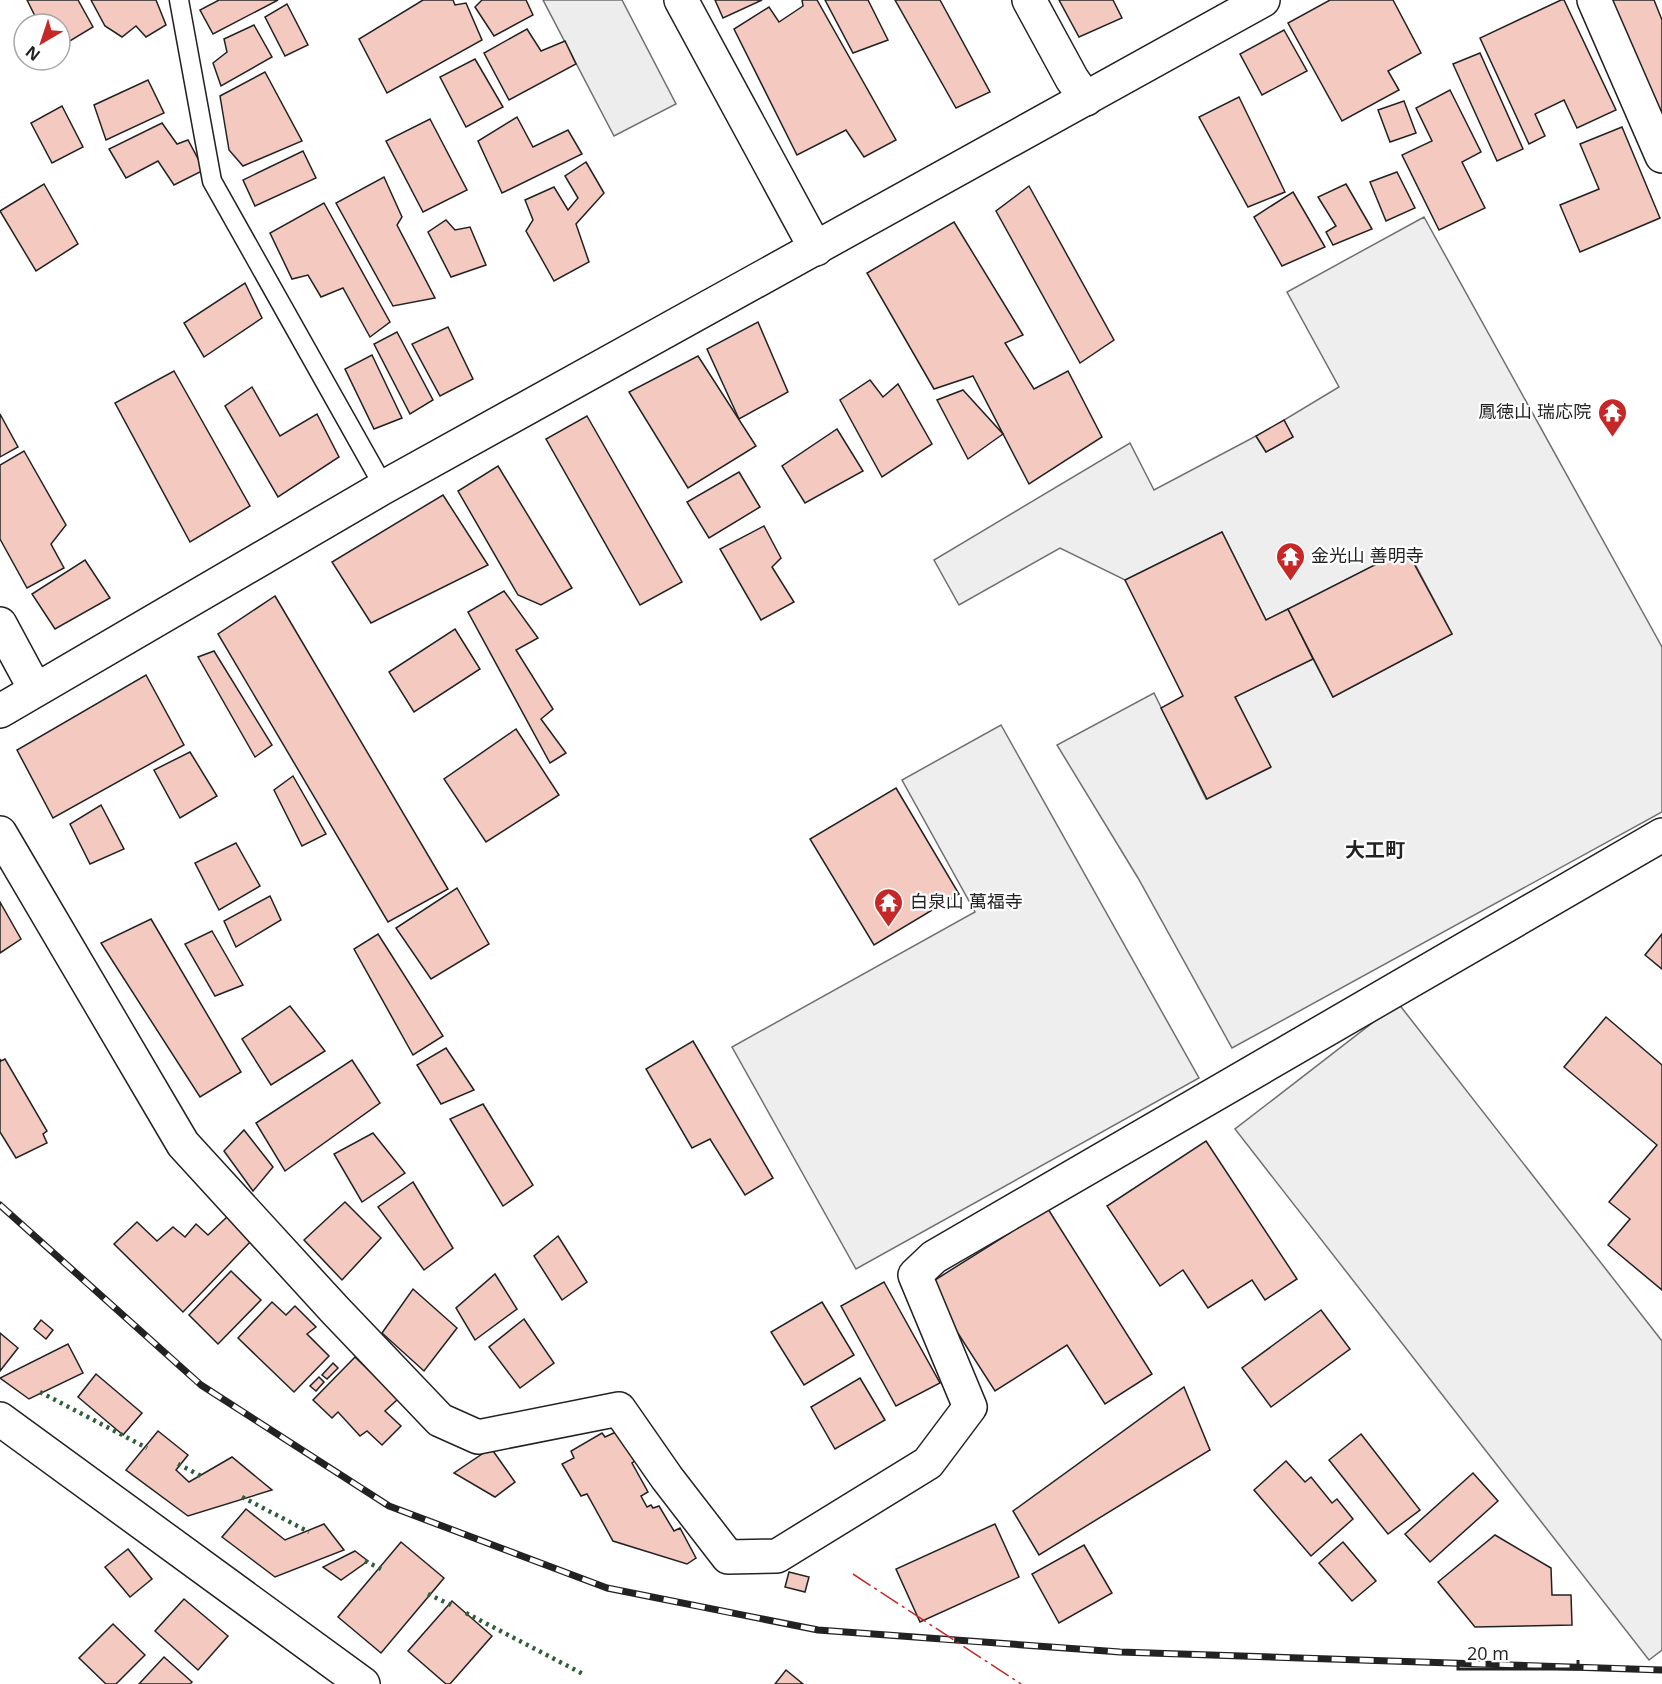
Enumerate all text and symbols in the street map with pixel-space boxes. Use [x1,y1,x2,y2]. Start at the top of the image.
north arrow [12,12,72,72]
text: N [21,41,45,66]
temple icon: 鳳徳山 瑞応院 [1596,396,1628,438]
place label: 鳳徳山 瑞応院 [1478,399,1591,423]
temple icon: 金光山 善明寺 [1274,540,1306,582]
place label: 金光山 善明寺 [1311,543,1424,567]
district label: 大工町 [1345,836,1405,863]
temple icon: 白泉山 萬福寺 [873,886,905,928]
place label: 白泉山 萬福寺 [910,889,1023,913]
scale bar [1458,1633,1578,1671]
text: 20 m [1467,1641,1509,1665]

